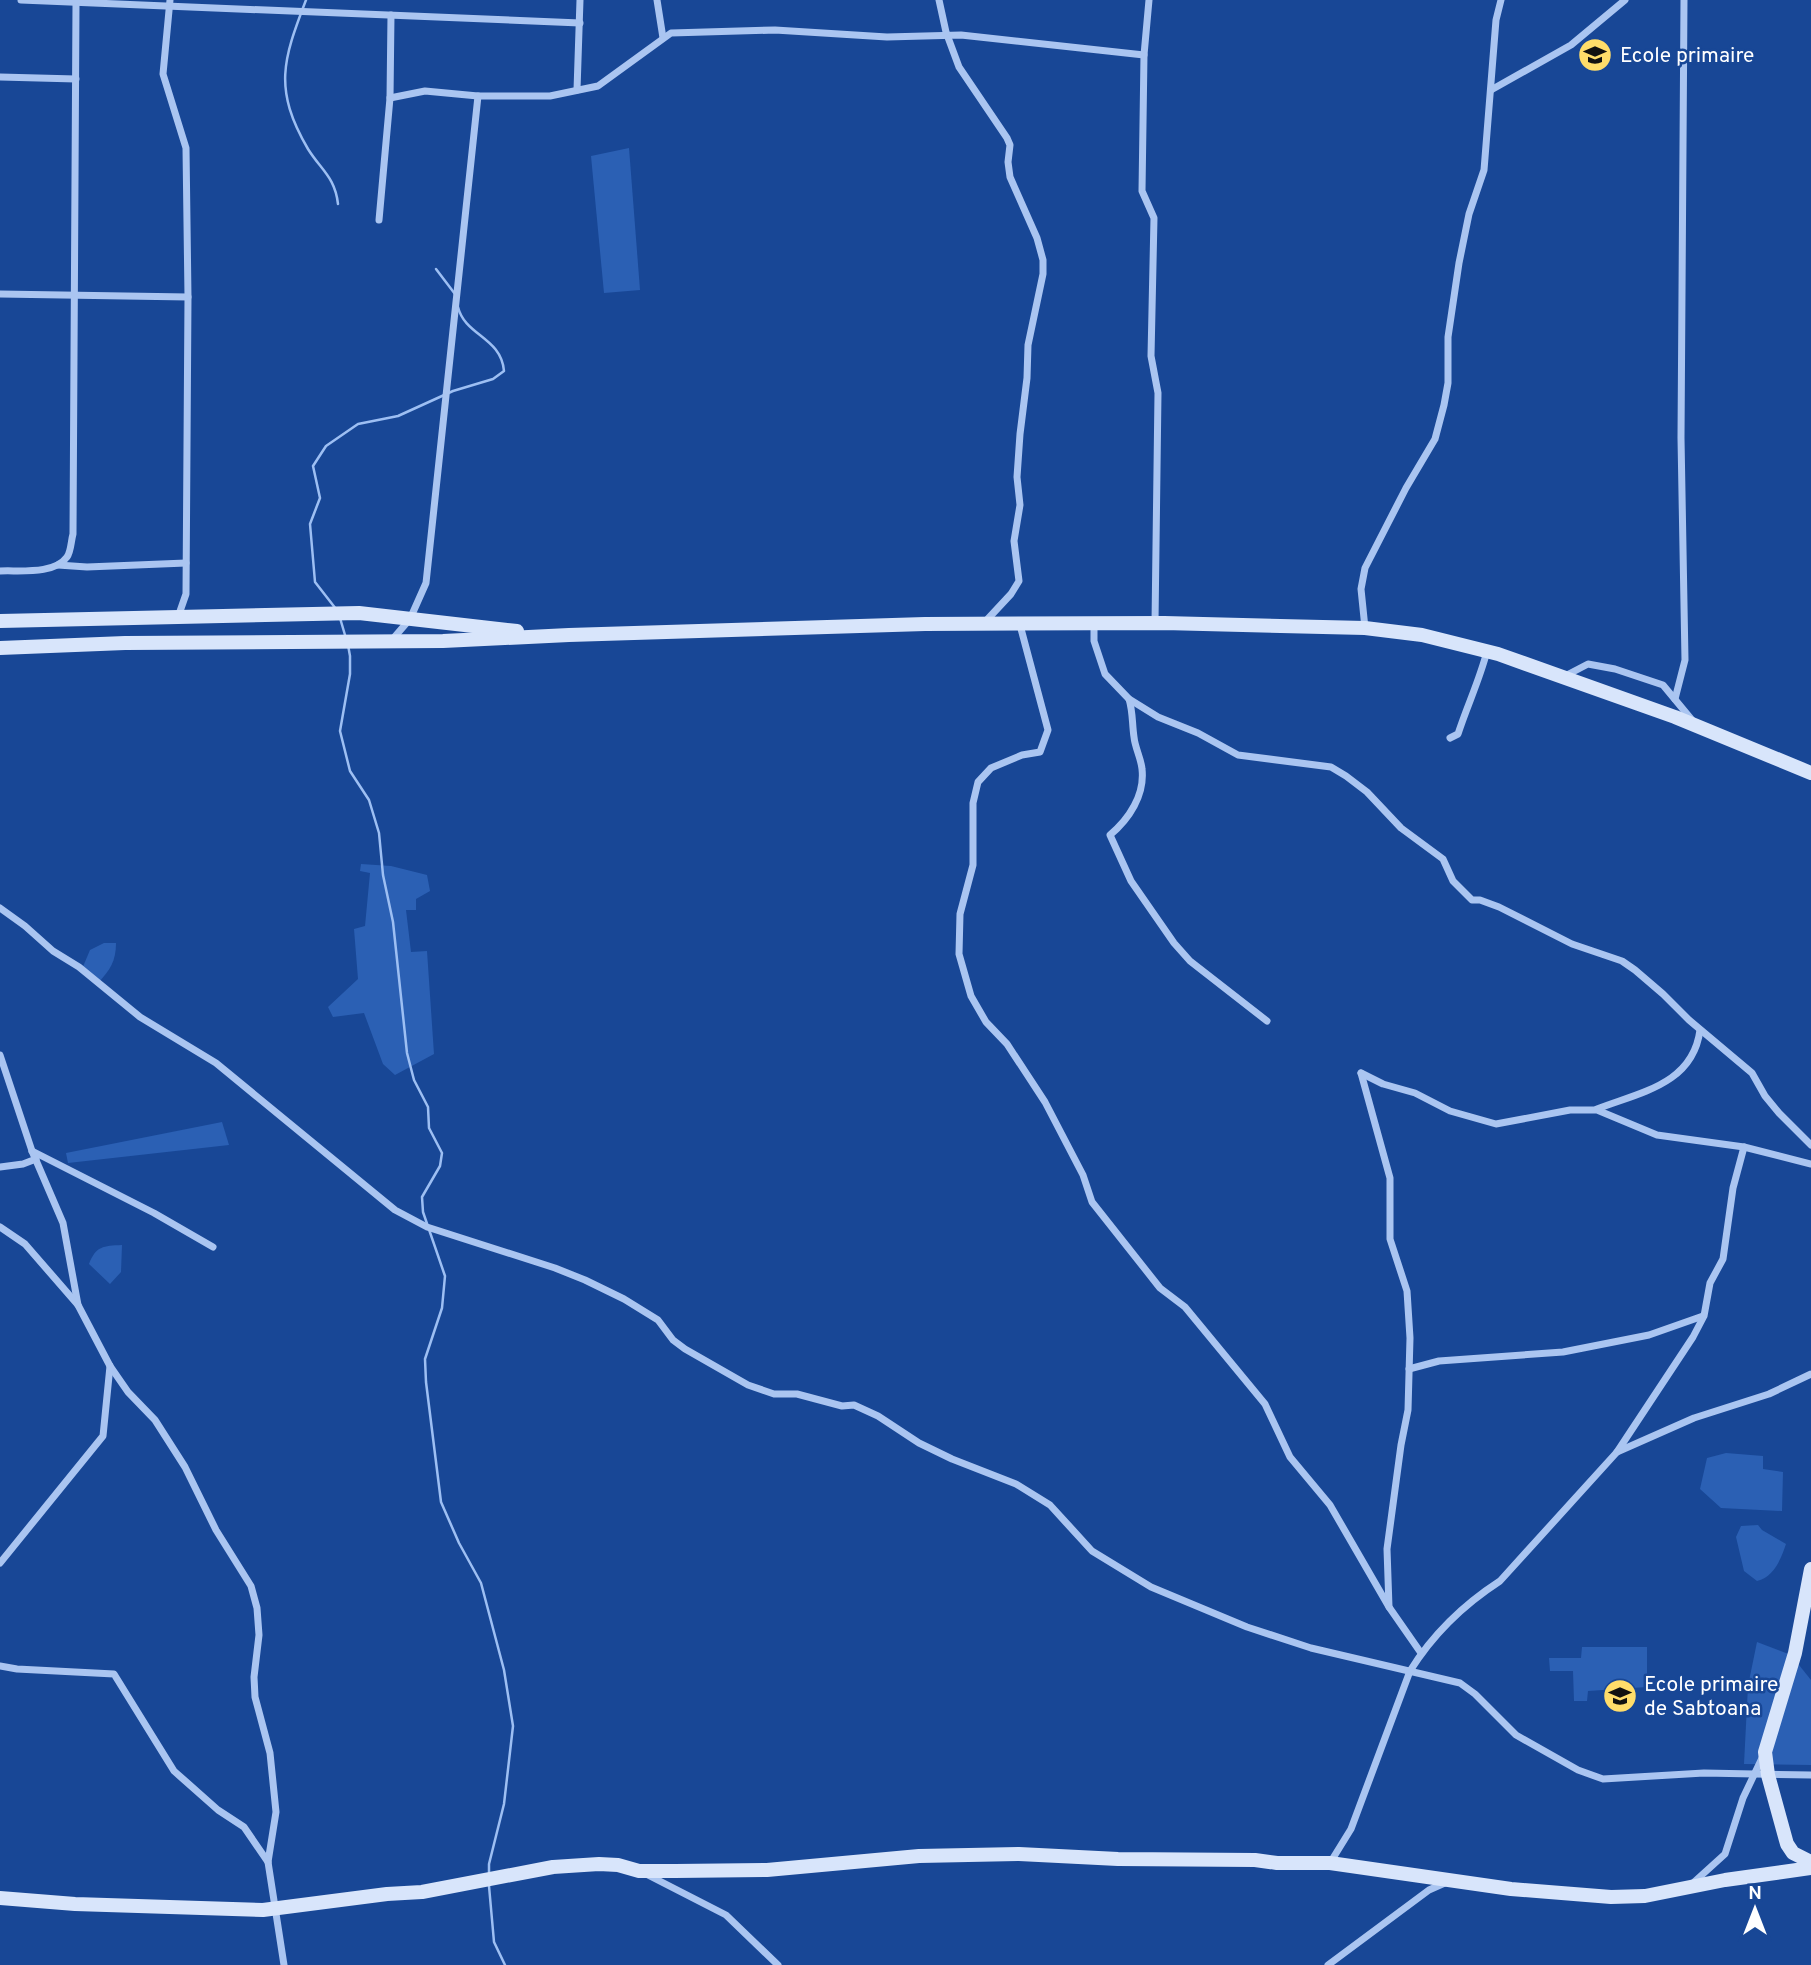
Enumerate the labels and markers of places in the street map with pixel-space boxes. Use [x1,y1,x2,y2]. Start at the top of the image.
school or university icon: Ecole primaire [1576,36,1614,74]
place label: Ecole primaire [1620,43,1754,70]
place label: Ecole primaire de Sabtoana [1644,1672,1778,1723]
school or university icon: Ecole primaire de Sabtoana [1601,1677,1639,1715]

